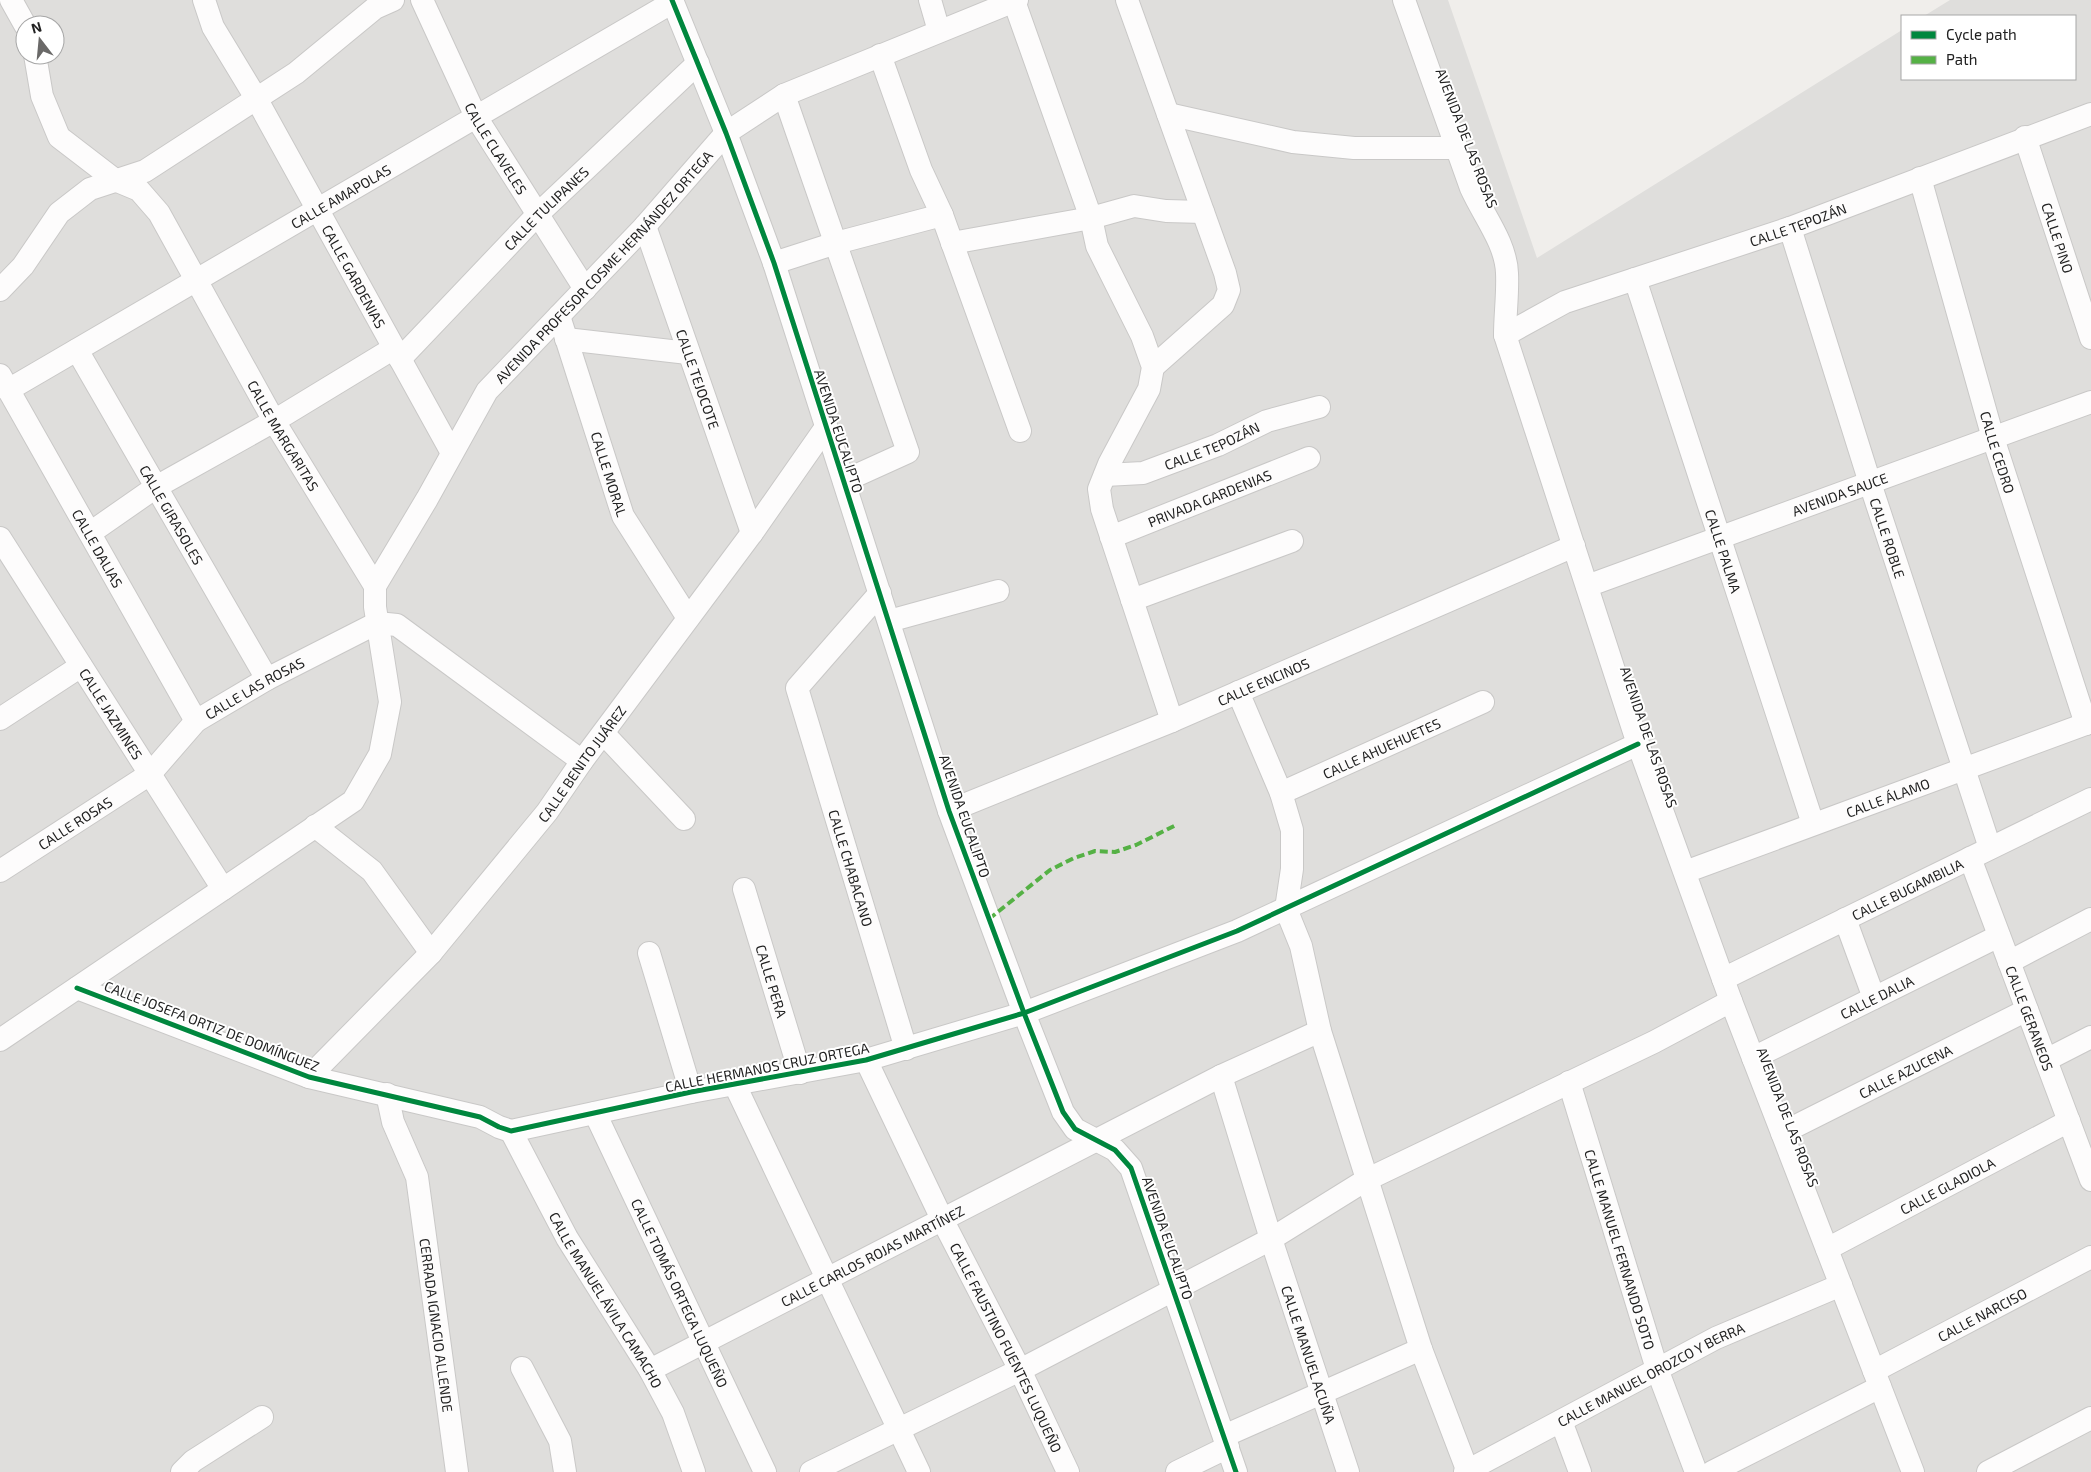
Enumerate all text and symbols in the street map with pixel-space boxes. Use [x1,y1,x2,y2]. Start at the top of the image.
north arrow [15,15,65,65]
legend [1901,15,2076,80]
text: N [29,17,43,37]
text: Cycle path [1946,25,2017,43]
text: Path [1946,50,1977,68]
street label: AVENIDA DE LAS ROSAS [1432,66,1502,210]
street label: CALLE CLAVELES [462,100,531,197]
street label: AVENIDA PROFESOR COSME HERNÁNDEZ ORTEGA [491,146,716,386]
street label: CALLE AMAPOLAS [288,160,394,232]
street label: CALLE TULIPANES [500,162,592,253]
street label: CALLE TEPOZÁN [1747,199,1849,249]
street label: CALLE PINO [2039,200,2078,275]
street label: CALLE GARDENIAS [319,222,390,331]
street label: CALLE TEJOCOTE [673,327,724,431]
street label: AVENIDA EUCALIPTO [811,367,867,495]
street label: CALLE MARGARITAS [245,377,323,494]
street label: CALLE CEDRO [1977,409,2019,495]
street label: CALLE TEPOZÁN [1162,418,1262,473]
street label: CALLE MORAL [588,429,631,519]
street label: CALLE GIRASOLES [137,462,207,567]
street label: PRIVADA GARDENIAS [1145,465,1274,530]
street label: AVENIDA SAUCE [1790,468,1890,519]
street label: CALLE ROBLE [1867,495,1909,580]
street label: CALLE DALIAS [69,506,127,591]
street label: CALLE PALMA [1702,507,1745,595]
street label: CALLE LAS ROSAS [202,653,307,722]
street label: CALLE ENCINOS [1215,654,1312,709]
street label: AVENIDA DE LAS ROSAS [1617,664,1681,810]
street label: CALLE JAZMINES [76,665,147,762]
street label: CALLE BENITO JUÁREZ [534,702,629,825]
street label: CALLE AHUEHUETES [1320,714,1443,782]
street label: AVENIDA EUCALIPTO [936,752,994,880]
street label: CALLE ÁLAMO [1843,774,1932,820]
street label: CALLE ROSAS [35,793,115,853]
street label: CALLE CHABACANO [826,807,877,928]
street label: CALLE BUGAMBILIA [1849,854,1966,923]
street label: CALLE PERA [753,942,791,1020]
street label: CALLE GERANEOS [2003,963,2058,1073]
street label: CALLE DALIA [1837,971,1916,1022]
street label: CALLE JOSEFA ORTIZ DE DOMÍNGUEZ [102,977,322,1075]
street label: CALLE HERMANOS CRUZ ORTEGA [664,1039,871,1095]
street label: CALLE AZUCENA [1856,1040,1955,1102]
street label: AVENIDA DE LAS ROSAS [1753,1045,1823,1189]
street label: CALLE MANUEL FERNANDO SOTO [1582,1147,1659,1352]
street label: CALLE GLADIOLA [1897,1153,1998,1217]
street label: AVENIDA EUCALIPTO [1139,1174,1197,1302]
street label: CALLE TOMÁS ORTEGA LUQUEÑO [628,1196,732,1390]
street label: CALLE CARLOS ROJAS MARTÍNEZ [778,1201,967,1310]
street label: CALLE MANUEL ÁVILA CAMACHO [546,1209,666,1391]
street label: CERRADA IGNACIO ALLENDE [417,1237,457,1413]
street label: CALLE FAUSTINO FUENTES LUQUEÑO [947,1240,1066,1455]
street label: CALLE MANUEL ACUÑA [1278,1283,1340,1426]
street label: CALLE NARCISO [1935,1284,2029,1345]
street label: CALLE MANUEL OROZCO Y BERRA [1554,1318,1747,1430]

